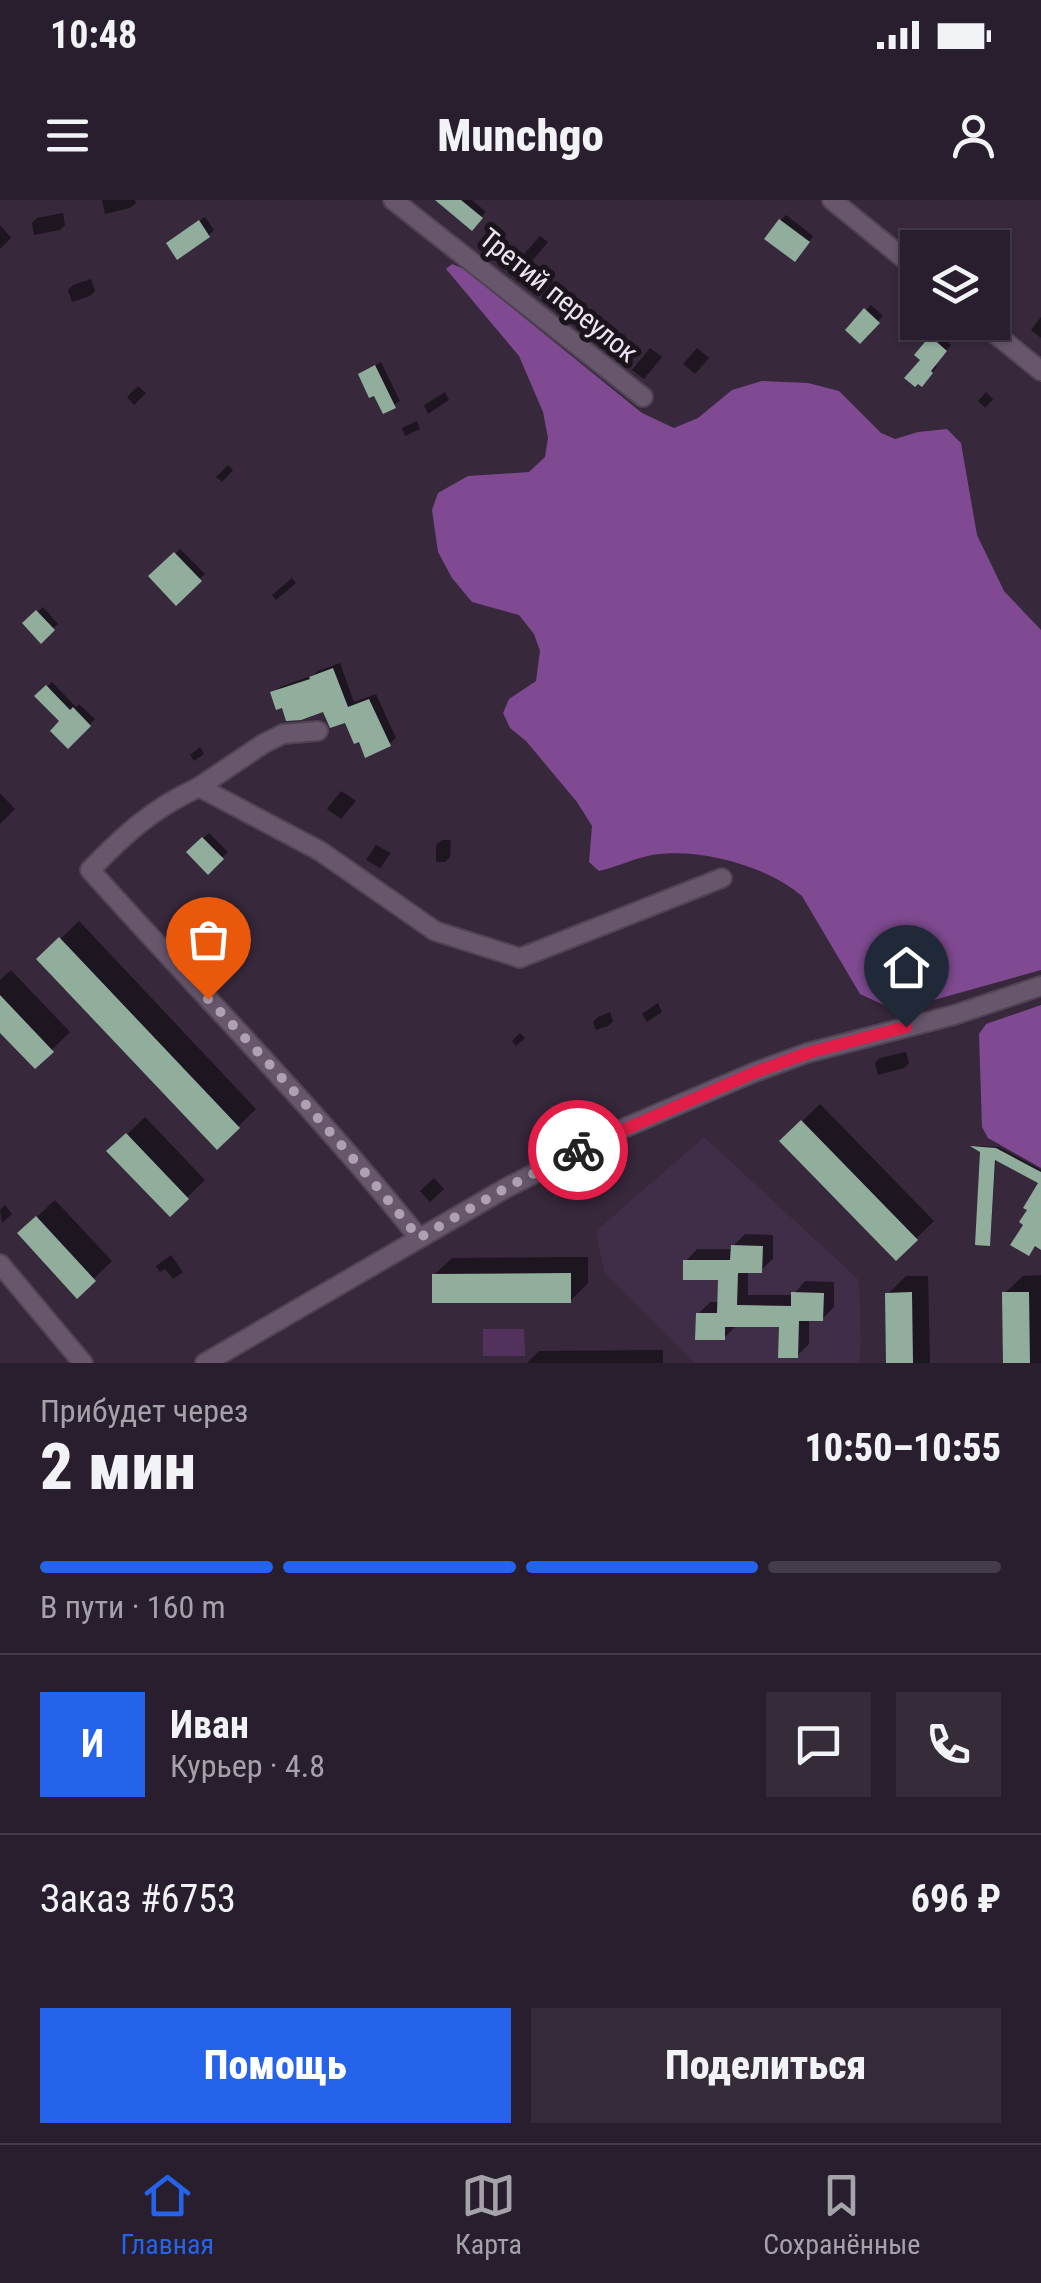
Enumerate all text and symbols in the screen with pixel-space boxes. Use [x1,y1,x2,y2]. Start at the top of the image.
text: 10:48 [50,13,137,57]
icon: menu [40,108,95,163]
icon: person [946,108,1001,163]
text: Munchgo [437,109,604,162]
street label: Третий переулок [473,222,644,369]
map controls [900,230,1010,340]
button: layers [900,230,1010,340]
pin [166,897,251,1000]
icon: bag [181,912,236,967]
pin [864,925,949,1028]
icon: home [879,940,934,995]
courier [528,1100,628,1200]
icon: bike [551,1123,606,1178]
text: Прибудет через [40,1392,248,1430]
text: 10:50–10:55 [804,1426,1001,1470]
text: 2 мин [40,1429,196,1505]
text: В пути · 160 m [40,1588,226,1626]
button: chat [766,1692,871,1797]
button: phone [896,1692,1001,1797]
text: Иван [170,1703,249,1747]
text: И [81,1722,104,1766]
text: Курьер · 4.8 [170,1747,325,1785]
text: Заказ #6753 [40,1877,236,1921]
text: 696 ₽ [911,1877,1001,1921]
button: Помощь [40,2008,511,2123]
button: Поделиться [531,2008,1001,2123]
tab: Главная [121,2168,214,2261]
tab: Карта [455,2168,522,2261]
tab: Сохранённые [763,2168,920,2261]

